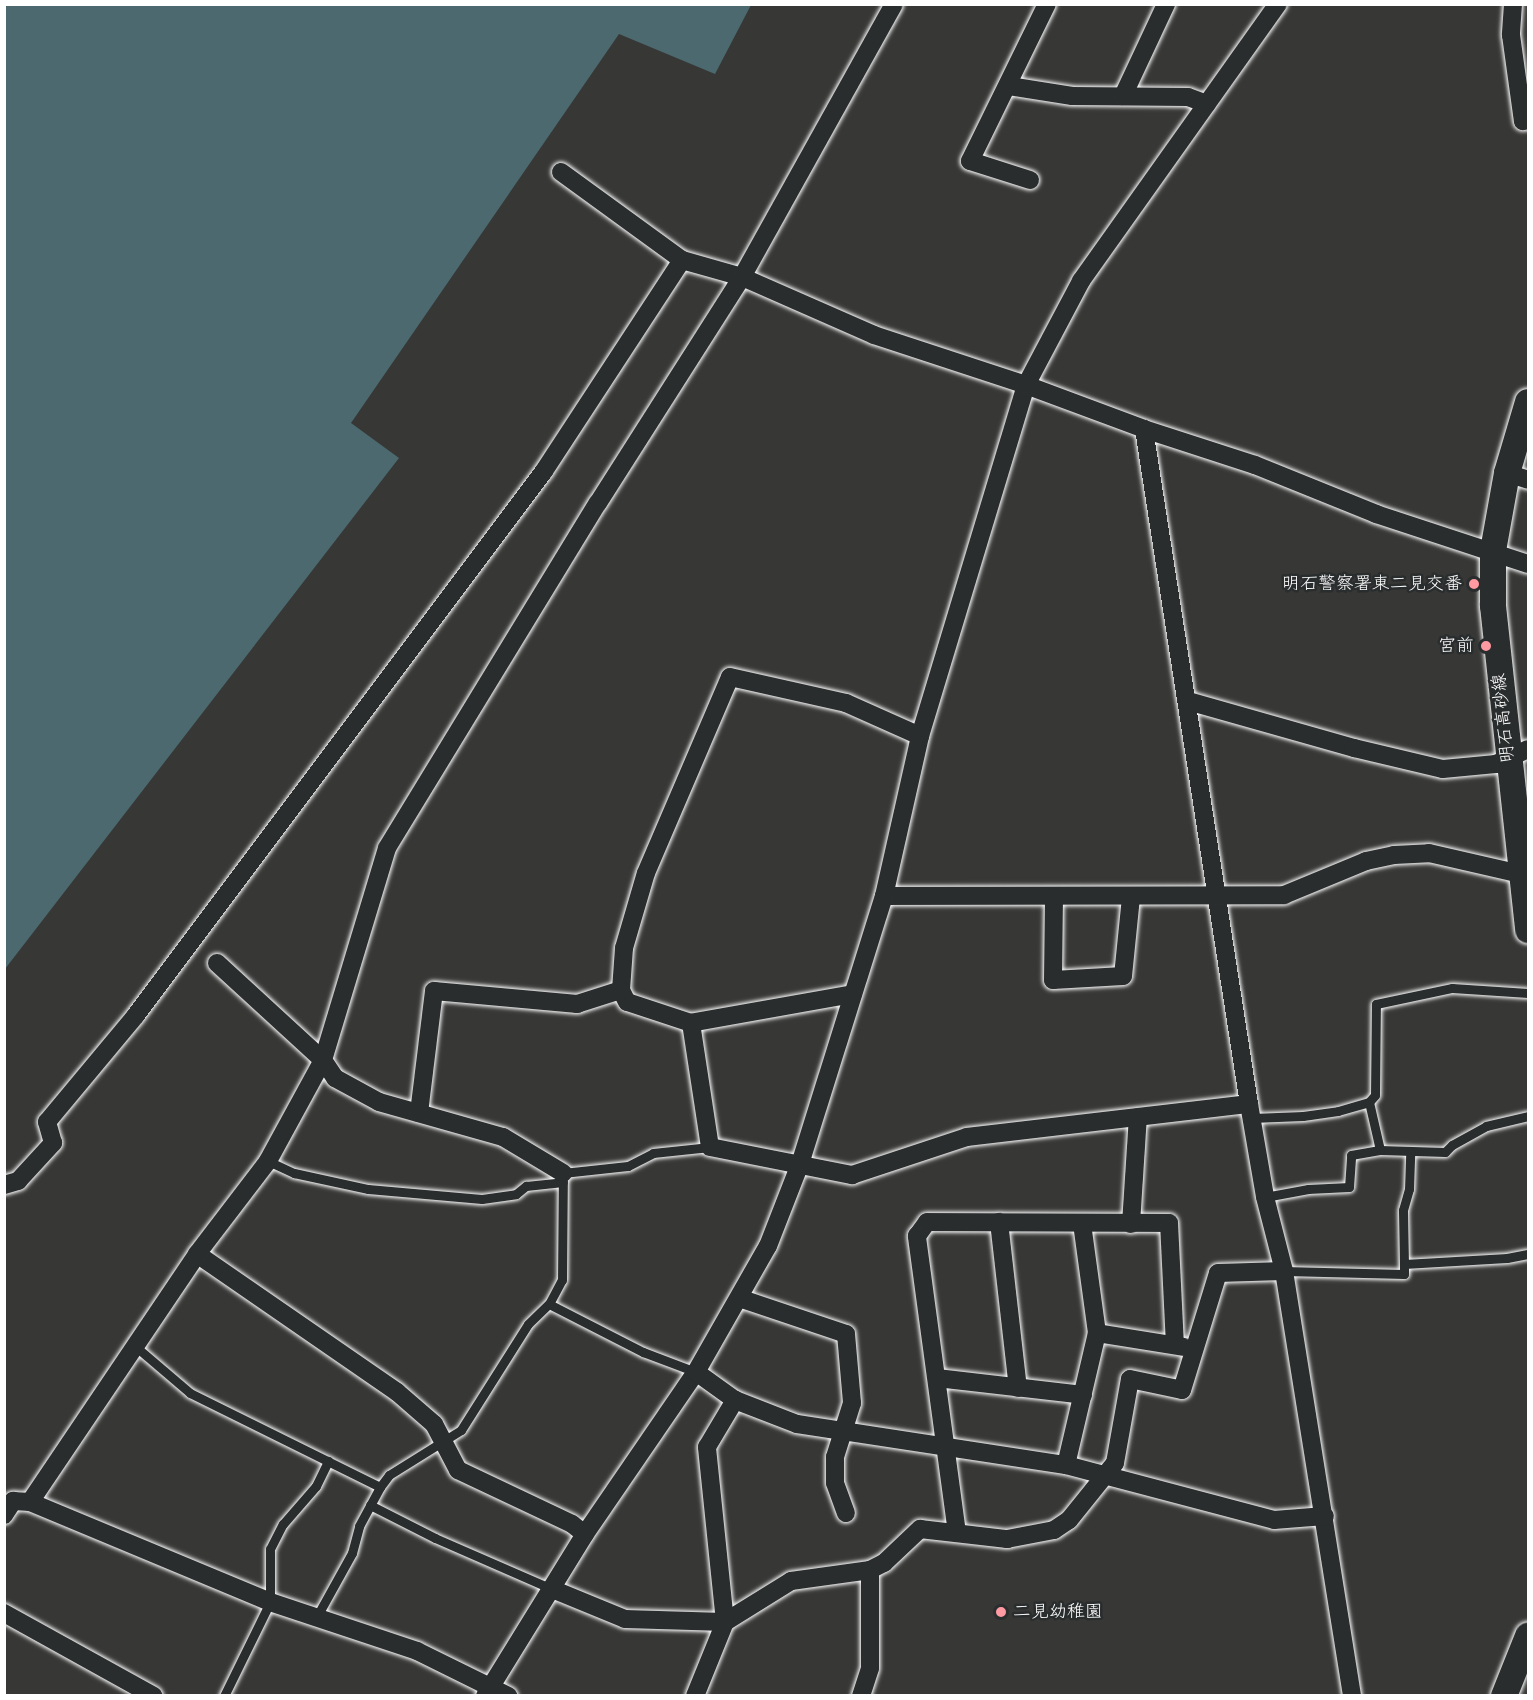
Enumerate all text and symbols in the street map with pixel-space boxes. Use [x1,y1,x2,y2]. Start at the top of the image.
place label: 明石警察署東二見交番 [1282,573,1462,595]
marker: 明石警察署東二見交番 [1467,577,1481,591]
place label: 宮前 [1438,635,1474,657]
marker: 宮前 [1479,639,1493,653]
street label: 明石高砂線 [1489,672,1519,764]
place label: 二見幼稚園 [1013,1601,1103,1623]
marker: 二見幼稚園 [994,1605,1008,1619]

